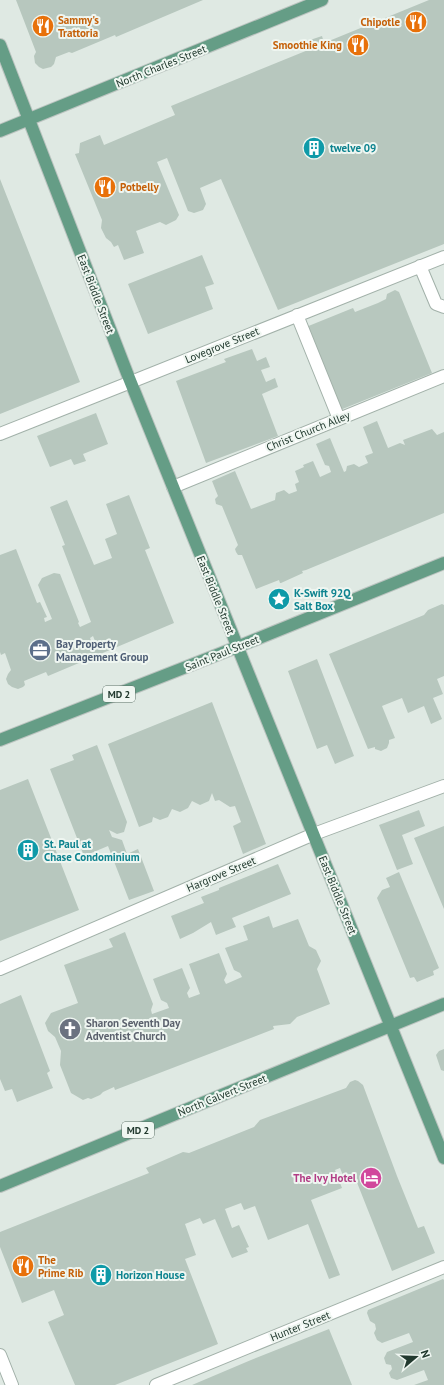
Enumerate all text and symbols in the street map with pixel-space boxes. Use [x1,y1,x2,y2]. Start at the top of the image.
restaurant icon: Chipotle [403,9,429,35]
restaurant icon: Sammy's Trattoria [30,13,56,39]
place label: Sammy's Trattoria [58,13,99,40]
place label: Chipotle [360,15,400,29]
restaurant icon: Smoothie King [345,32,371,58]
place label: Smoothie King [273,38,342,52]
street label: North Charles Street [114,41,208,90]
building icon: twelve 09 [301,135,327,161]
place label: twelve 09 [330,141,376,155]
restaurant icon: Potbelly [92,174,118,200]
place label: Potbelly [120,180,160,194]
street label: East Biddle Street [74,252,118,336]
street label: Lovegrove Street [183,324,261,366]
street label: Christ Church Alley [264,407,353,454]
street label: East Biddle Street [194,554,238,637]
place icon: K-Swift 92Q Salt Box [266,586,292,612]
place label: K-Swift 92Q Salt Box [294,586,351,613]
street label: Saint Paul Street [183,632,261,674]
office icon: Bay Property Management Group [27,637,53,663]
place label: Bay Property Management Group [56,637,148,664]
road number: MD 2 [103,686,135,702]
building icon: St. Paul at Chase Condominium [15,837,41,863]
place label: St. Paul at Chase Condominium [44,837,140,864]
street label: Hargrove Street [184,853,258,895]
street label: East Biddle Street [316,854,360,937]
church icon: Sharon Seventh Day Adventist Church [57,1016,83,1042]
place label: Sharon Seventh Day Adventist Church [86,1016,181,1043]
street label: North Calvert Street [176,1071,269,1119]
road number: MD 2 [122,1122,154,1138]
hotel icon: The Ivy Hotel [358,1165,384,1191]
place label: The Ivy Hotel [293,1171,357,1185]
restaurant icon: The Prime Rib [10,1253,36,1279]
place label: The Prime Rib [38,1253,84,1280]
building icon: Horizon House [88,1262,114,1288]
place label: Horizon House [116,1268,185,1282]
street label: Hunter Street [268,1308,332,1344]
north arrow [396,1337,436,1377]
text: N [418,1348,433,1359]

